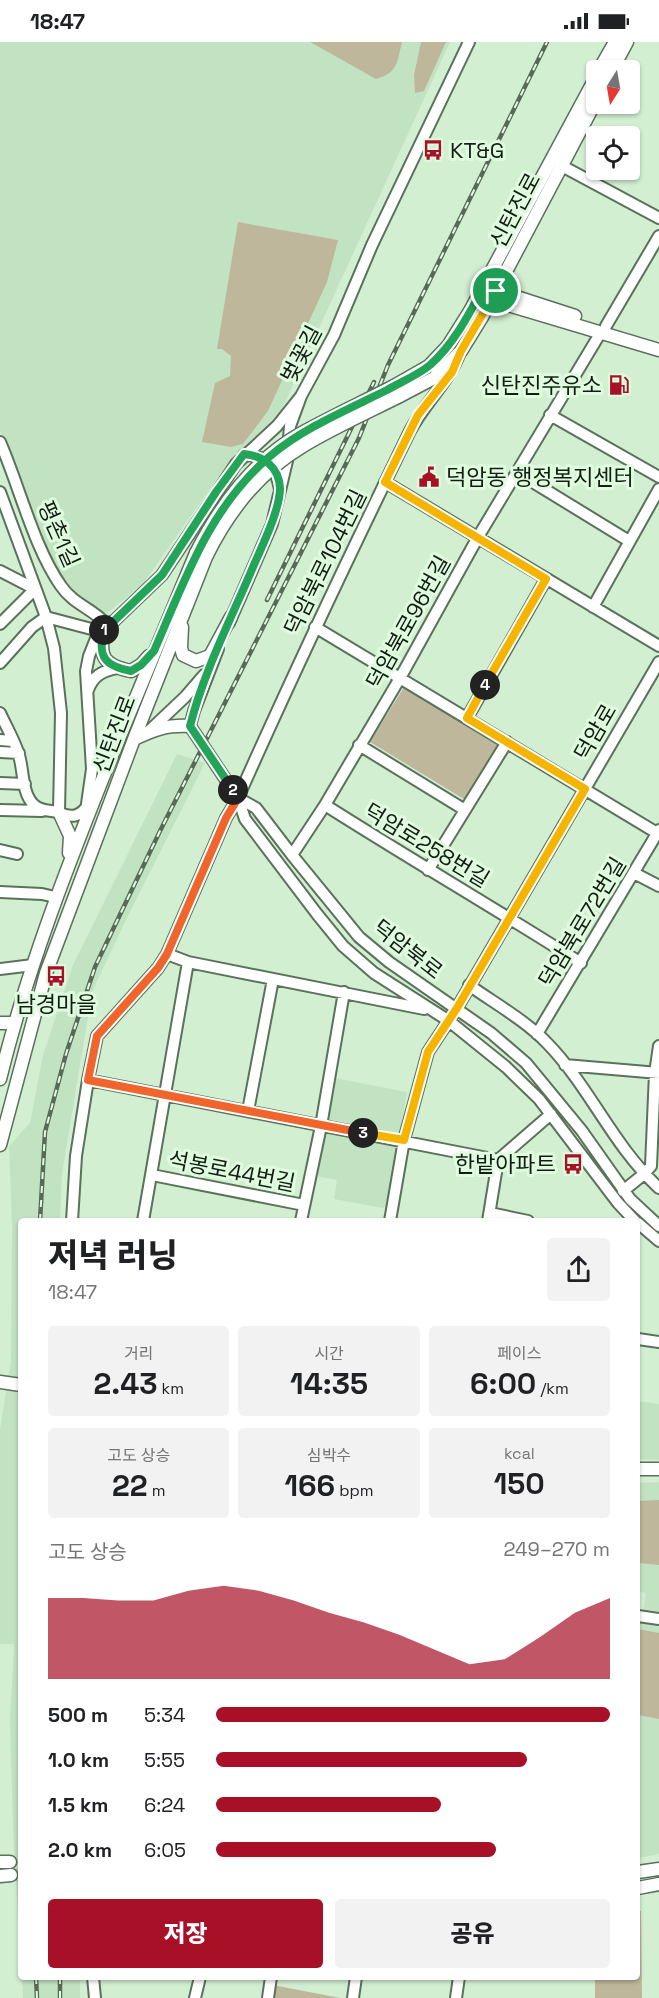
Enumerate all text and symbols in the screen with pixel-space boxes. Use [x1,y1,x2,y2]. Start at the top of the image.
text: 18:47 [30,7,85,35]
north arrow [586,60,640,114]
map controls [586,60,640,180]
button: locate [586,126,640,180]
place label: KT&G [450,136,504,164]
bus stop icon: KT&G [421,138,445,162]
street label: 신탄진로 [484,168,546,252]
pin [470,265,521,316]
icon: arrive [479,274,512,307]
street label: 벚꽃길 [274,321,328,387]
place label: 신탄진주유소 [481,371,602,399]
fuel station icon: 신탄진주유소 [607,373,631,397]
place label: 덕암동 행정복지센터 [446,463,634,491]
public building icon: 덕암동 행정복지센터 [417,465,441,489]
street label: 덕암북로104번길 [278,485,372,639]
street label: 평촌1길 [32,496,86,572]
street label: 덕암북로96번길 [360,550,456,694]
pin: 1 [89,615,119,645]
text: 1 [100,619,108,640]
pin: 4 [470,670,500,700]
text: 4 [480,674,490,695]
street label: 신탄진로 [86,691,142,777]
street label: 덕암로 [568,699,622,765]
pin: 2 [218,775,248,805]
text: 2 [228,779,238,800]
street label: 덕암로258번길 [359,797,495,893]
street label: 덕암북로72번길 [532,852,632,992]
street label: 덕암북로 [367,913,449,985]
bus stop icon: 남경마을 [44,964,68,988]
place label: 남경마을 [16,990,96,1018]
pin: 3 [348,1118,378,1148]
text: 3 [358,1122,368,1143]
street label: 석봉로44번길 [166,1145,298,1197]
place label: 한밭아파트 [455,1150,556,1178]
bus stop icon: 한밭아파트 [561,1152,585,1176]
text: 저녁 러닝 [48,1235,178,1277]
button: share [547,1238,610,1301]
text: 18:47 [48,1279,97,1305]
text: 거리 [124,1343,153,1364]
text: 시간 [314,1343,344,1364]
text: 페이스 [497,1343,541,1364]
text: 2.43 [93,1364,157,1403]
text: 14:35 [290,1364,368,1403]
text: 6:00 [470,1364,536,1403]
text: km [157,1378,184,1399]
text: /km [536,1378,569,1399]
text: kcal [504,1443,535,1464]
text: 고도 상승 [107,1445,170,1466]
text: 심박수 [307,1445,351,1466]
text: 150 [494,1464,545,1503]
text: 22 [112,1466,148,1505]
text: 166 [284,1466,335,1505]
text: m [148,1480,165,1501]
text: bpm [335,1480,374,1501]
text: 249–270 m [503,1536,610,1562]
text: 고도 상승 [48,1539,127,1565]
text: 500 m [48,1702,108,1728]
text: 5:34 [144,1702,186,1728]
text: 1.0 km [48,1747,109,1773]
text: 5:55 [144,1747,185,1773]
text: 1.5 km [48,1792,108,1818]
text: 6:24 [144,1792,185,1818]
text: 2.0 km [48,1837,112,1863]
text: 6:05 [144,1837,186,1863]
button: 저장 [48,1899,323,1968]
button: 공유 [335,1899,610,1968]

